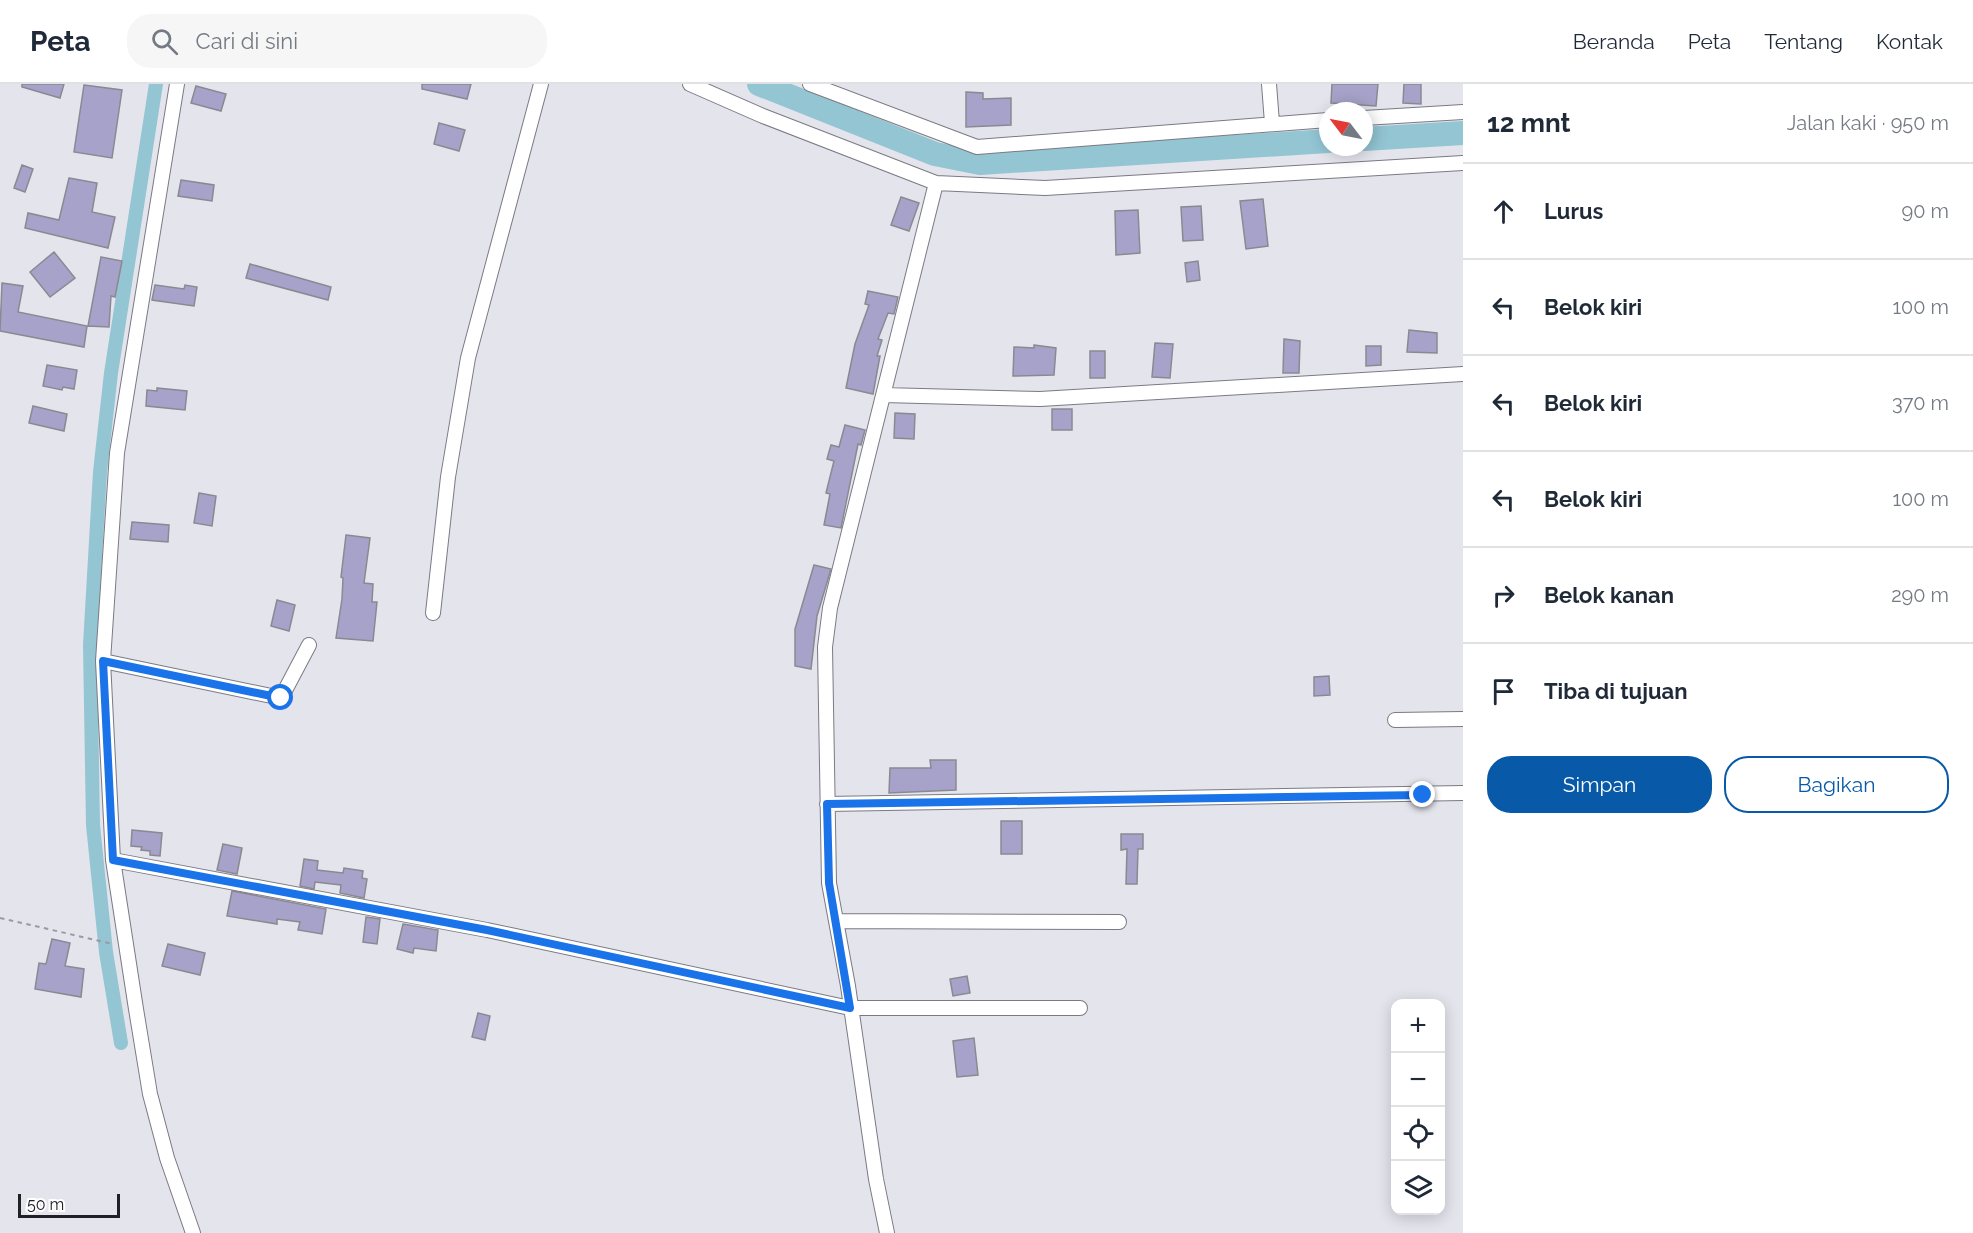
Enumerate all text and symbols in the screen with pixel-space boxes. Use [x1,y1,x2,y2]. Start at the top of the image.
search box [127,14,547,68]
text: Peta [30,25,91,58]
icon: search [148,25,181,58]
text: Cari di sini [196,28,298,54]
text: Beranda [1573,29,1655,54]
text: Peta [1688,29,1731,54]
text: Tentang [1764,29,1843,54]
text: Kontak [1876,29,1943,54]
north arrow [1319,102,1373,156]
text: 12 mnt [1487,108,1571,138]
text: Jalan kaki · 950 m [1787,111,1949,135]
icon: ahead [1487,195,1520,228]
text: Lurus [1544,198,1603,224]
text: 90 m [1902,199,1949,223]
icon: left [1487,291,1520,324]
text: Belok kiri [1544,294,1642,320]
text: 100 m [1892,295,1949,319]
icon: left [1487,387,1520,420]
text: Belok kiri [1544,390,1642,416]
text: 370 m [1892,391,1949,415]
icon: left [1487,483,1520,516]
text: Belok kiri [1544,486,1642,512]
text: 100 m [1892,487,1949,511]
icon: right [1487,579,1520,612]
text: Belok kanan [1544,582,1674,608]
text: 290 m [1891,583,1949,607]
icon: arrive [1487,675,1520,708]
text: Tiba di tujuan [1544,678,1687,704]
route start [267,684,293,710]
button: Simpan [1487,756,1712,813]
button: Bagikan [1724,756,1949,813]
route end [1409,781,1435,807]
map controls [1391,999,1445,1215]
button: + [1391,999,1445,1053]
button: − [1391,1053,1445,1107]
button: locate [1391,1107,1445,1161]
button: layers [1391,1161,1445,1215]
scale bar [18,1191,120,1218]
text: 50 m [27,1195,64,1214]

